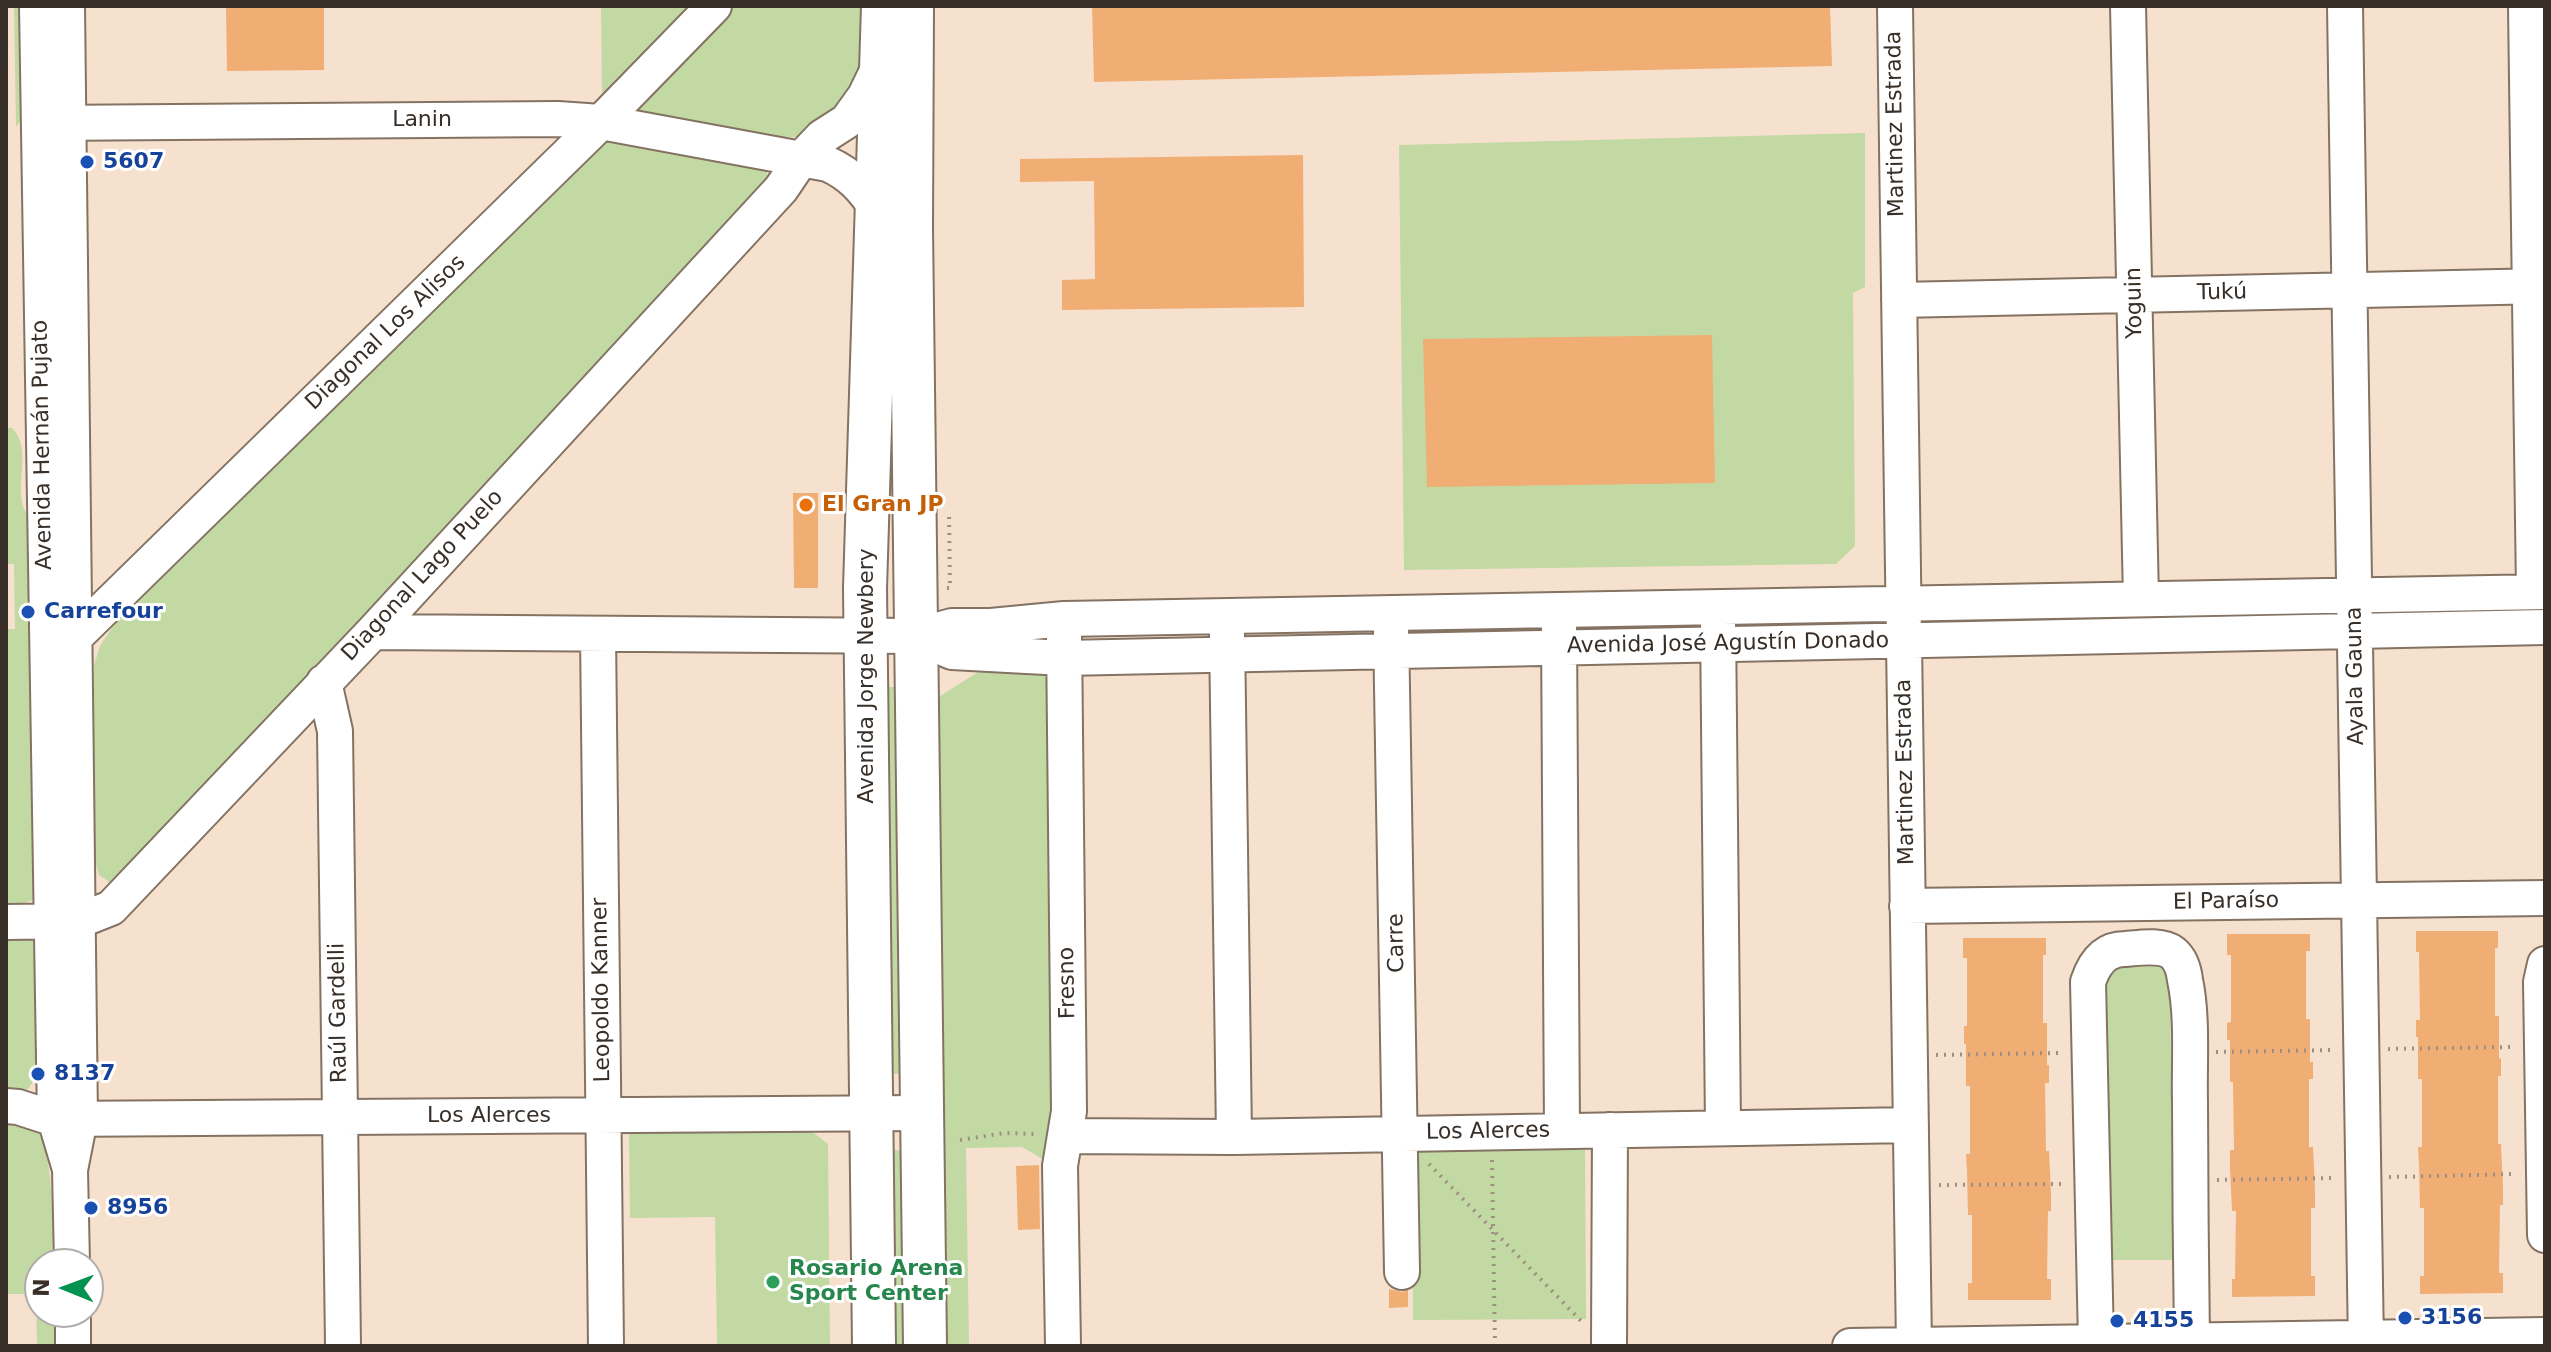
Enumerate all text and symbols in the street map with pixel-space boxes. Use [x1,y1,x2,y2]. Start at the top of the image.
street label: Martinez Estrada [1881,31,1911,217]
street label: Lanin [392,107,452,133]
place label: 5607 [103,149,164,175]
marker: 5607 [78,153,96,171]
street label: Diagonal Los Alisos [301,250,471,416]
street label: Yoguin [2121,267,2149,339]
street label: Tukú [2197,279,2247,307]
street label: Avenida Hernán Pujato [28,320,58,570]
street label: Diagonal Lago Puelo [337,485,509,667]
place label: El Gran JP [822,492,944,518]
marker: El Gran JP [797,496,815,514]
street label: Avenida Jorge Newbery [854,548,880,804]
place label: Carrefour [44,599,163,625]
marker: Carrefour [19,603,37,621]
street label: Ayala Gauna [2342,607,2370,745]
street label: Avenida José Agustín Donado [1567,628,1889,660]
street label: Martinez Estrada [1891,679,1921,865]
street label: El Paraíso [2173,888,2279,916]
street label: Leopoldo Kanner [587,897,617,1083]
street label: Carre [1383,913,1411,973]
street label: Raúl Gardelli [325,943,353,1083]
street label: Fresno [1054,947,1082,1019]
place label: 8137 [54,1061,115,1087]
marker: 8137 [29,1065,47,1083]
street label: Los Alerces [427,1103,551,1129]
street label: Los Alerces [1426,1118,1550,1146]
place label: 8956 [107,1195,168,1221]
marker: 8956 [82,1199,100,1217]
north arrow [24,1248,104,1328]
place label: Rosario Arena Sport Center [789,1256,963,1308]
marker: Rosario Arena Sport Center [764,1273,782,1291]
text: N [29,1278,54,1297]
place label: 3156 [2421,1305,2482,1331]
place label: 4155 [2133,1308,2194,1334]
marker: 3156 [2396,1309,2414,1327]
marker: 4155 [2108,1312,2126,1330]

